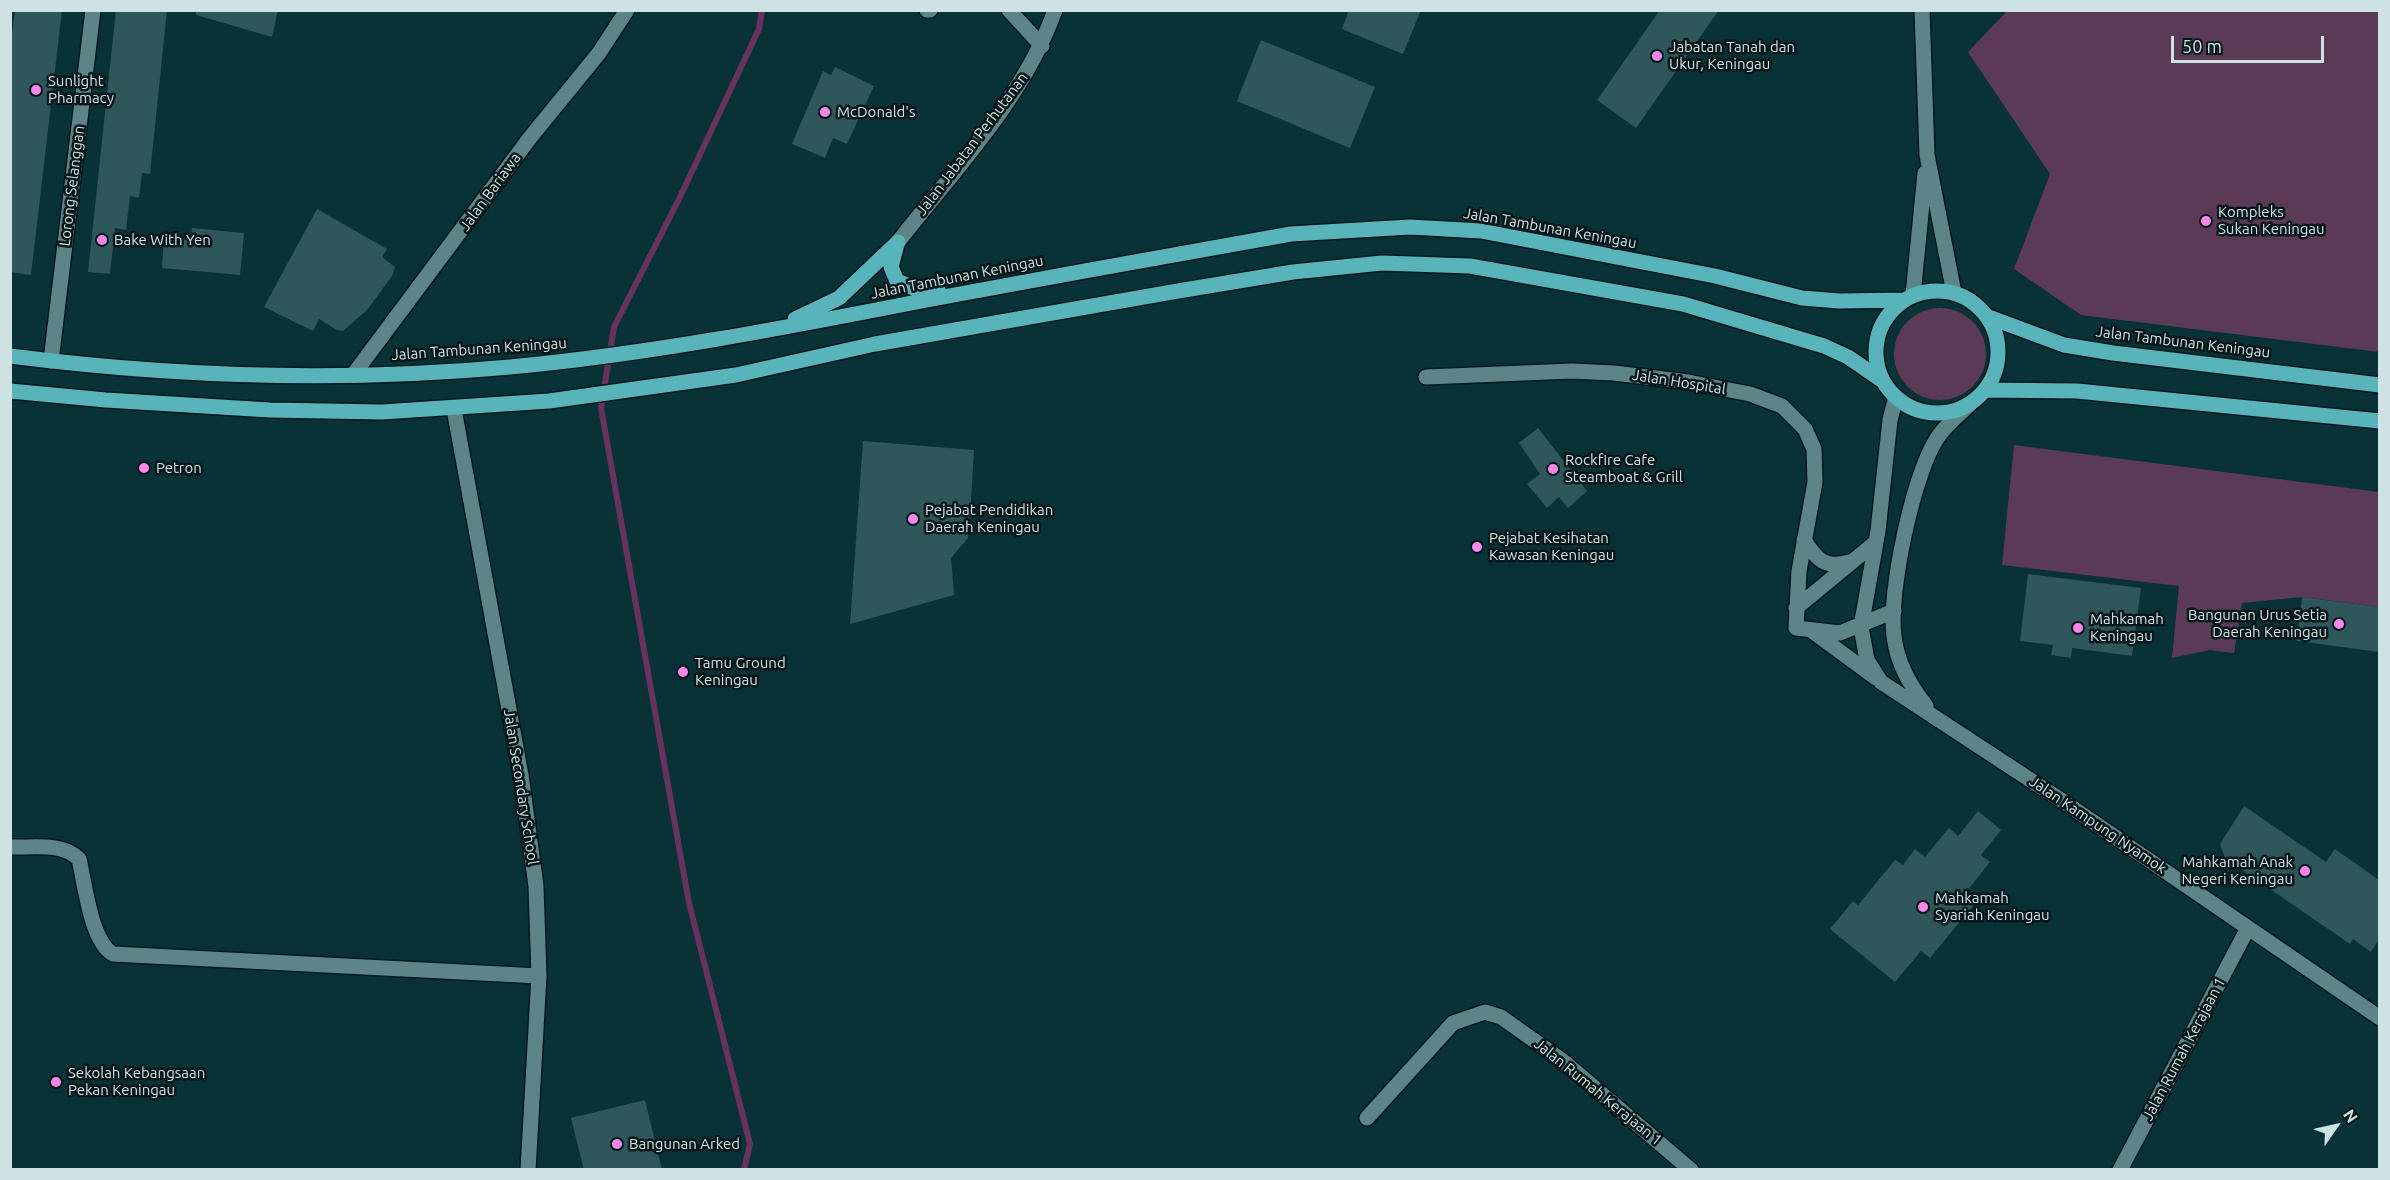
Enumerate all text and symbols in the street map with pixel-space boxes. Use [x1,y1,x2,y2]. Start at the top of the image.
scale bar [2174,24,2327,62]
text: 50 m [2182,36,2222,56]
place label: Jabatan Tanah dan Ukur, Keningau [1669,38,1795,73]
marker: Jabatan Tanah dan Ukur, Keningau [1650,49,1664,63]
street label: Jalan Jabatan Perhutanan [912,69,1032,219]
place label: Sunlight Pharmacy [48,72,114,107]
marker: Sunlight Pharmacy [29,83,43,97]
place label: McDonald's [837,103,915,121]
marker: McDonald's [818,105,832,119]
street label: Lorong Selanggan [56,125,88,247]
street label: Jalan Bariawa [456,149,524,235]
place label: Kompleks Sukan Keningau [2218,203,2325,238]
street label: Jalan Tambunan Keningau [1462,204,1638,252]
marker: Kompleks Sukan Keningau [2199,214,2213,228]
place label: Bake With Yen [114,231,211,249]
marker: Bake With Yen [95,233,109,247]
street label: Jalan Tambunan Keningau [869,251,1045,303]
street label: Jalan Tambunan Keningau [2095,322,2271,362]
street label: Jalan Tambunan Keningau [391,334,567,364]
street label: Jalan Hospital [1631,366,1727,398]
place label: Rockfire Cafe Steamboat & Grill [1565,451,1683,486]
place label: Petron [156,459,202,477]
marker: Petron [137,461,151,475]
marker: Rockfire Cafe Steamboat & Grill [1546,462,1560,476]
place label: Pejabat Pendidikan Daerah Keningau [925,501,1053,536]
marker: Pejabat Pendidikan Daerah Keningau [906,512,920,526]
place label: Pejabat Kesihatan Kawasan Keningau [1489,529,1614,564]
marker: Pejabat Kesihatan Kawasan Keningau [1470,540,1484,554]
place label: Bangunan Urus Setia Daerah Keningau [2188,606,2327,641]
place label: Mahkamah Keningau [2090,610,2164,645]
marker: Bangunan Urus Setia Daerah Keningau [2332,617,2346,631]
marker: Mahkamah Keningau [2071,621,2085,635]
place label: Tamu Ground Keningau [695,654,786,689]
marker: Tamu Ground Keningau [676,665,690,679]
street label: Jalan Secondary School [500,708,542,866]
street label: Jalan Kampung Nyamok [2026,772,2170,878]
place label: Mahkamah Anak Negeri Keningau [2181,853,2293,888]
marker: Mahkamah Anak Negeri Keningau [2298,864,2312,878]
place label: Mahkamah Syariah Keningau [1935,889,2050,924]
marker: Mahkamah Syariah Keningau [1916,900,1930,914]
street label: Jalan Rumah Kerajaan 1 [2139,974,2229,1124]
street label: Jalan Rumah Kerajaan 1 [1530,1035,1666,1149]
place label: Sekolah Kebangsaan Pekan Keningau [68,1064,205,1099]
marker: Sekolah Kebangsaan Pekan Keningau [49,1075,63,1089]
north arrow [2306,1096,2366,1156]
text: N [2340,1106,2362,1126]
place label: Bangunan Arked [629,1135,740,1153]
marker: Bangunan Arked [610,1137,624,1151]

